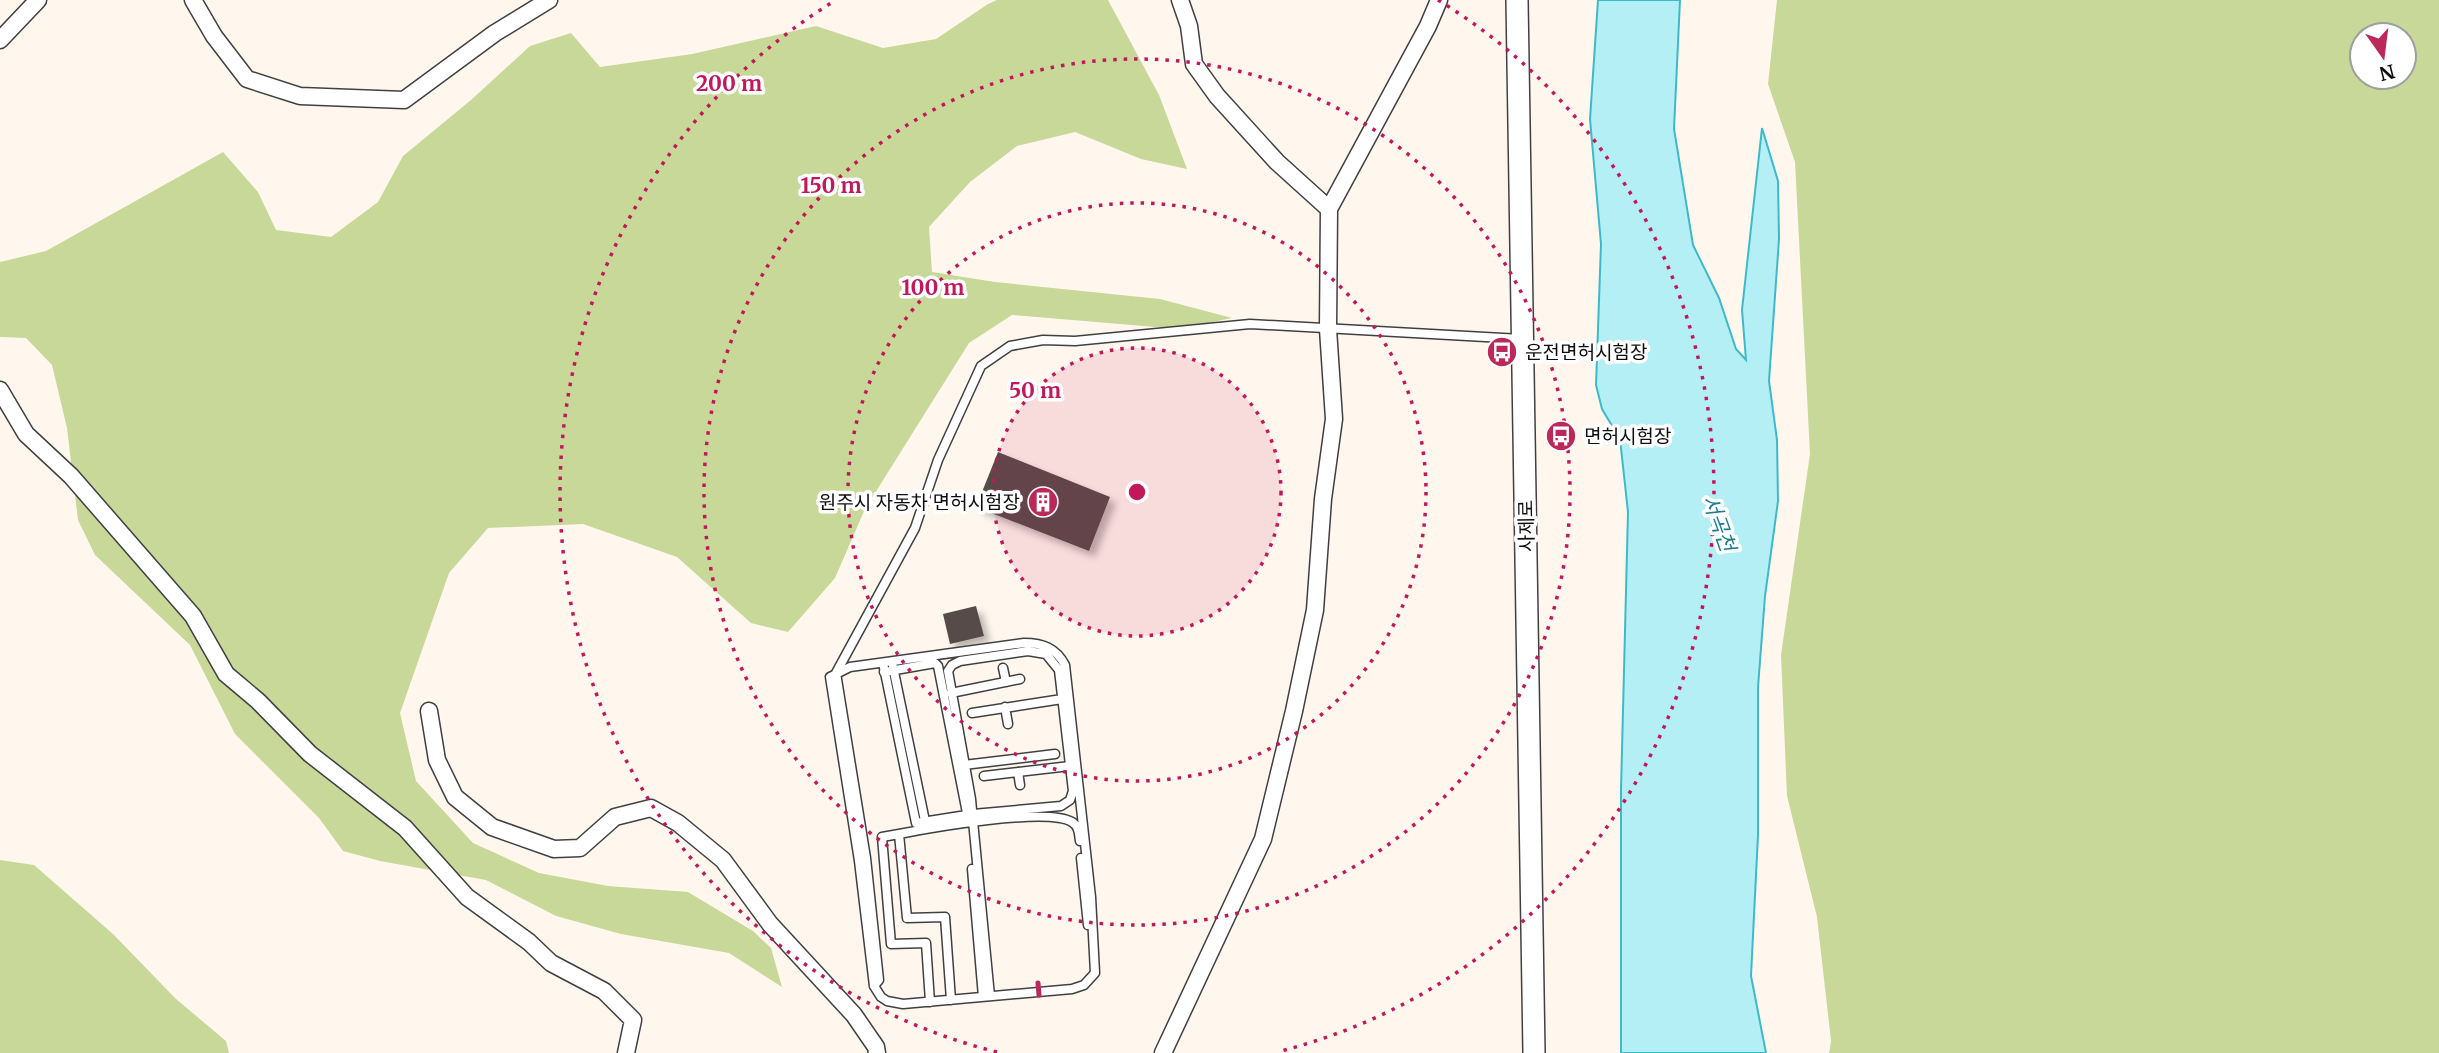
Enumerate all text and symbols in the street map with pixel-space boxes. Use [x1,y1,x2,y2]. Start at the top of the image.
north arrow [2348,21,2418,91]
text: N [2377,59,2397,86]
text: 200 m [696,70,762,97]
text: 150 m [800,172,862,199]
text: 100 m [902,274,964,301]
bus stop icon: 운전면허시험장 [1485,335,1519,369]
place label: 운전면허시험장 [1525,340,1647,364]
text: 50 m [1009,377,1061,404]
bus stop icon: 면허시험장 [1544,419,1578,453]
place label: 면허시험장 [1584,424,1671,448]
centre of rings [1125,480,1149,504]
building icon: 원주시 자동차 면허시험장 [1026,485,1060,519]
place label: 원주시 자동차 면허시험장 [819,490,1020,514]
water label: 서곡천 [1696,491,1743,557]
street label: 사제로 [1514,500,1538,552]

